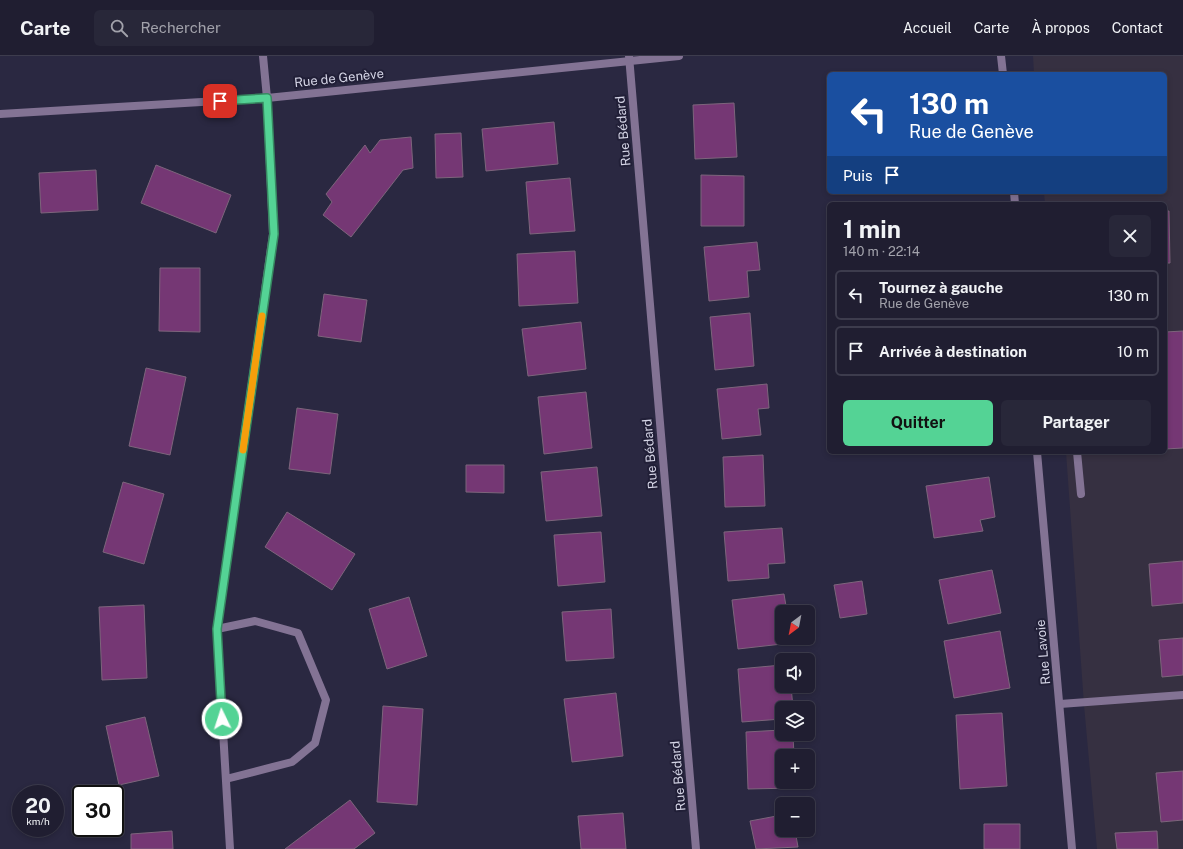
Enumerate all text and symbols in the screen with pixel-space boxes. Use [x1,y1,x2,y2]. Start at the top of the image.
search box [94,10,374,46]
text: Carte [20,17,70,39]
icon: search [108,17,130,39]
text: Rechercher [140,19,221,36]
text: Accueil [903,20,952,36]
text: Carte [974,20,1010,36]
text: À propos [1032,20,1090,36]
text: Contact [1112,20,1163,36]
street label: Rue de Genève [293,66,385,90]
pin [203,84,237,118]
text: 130 m [909,87,989,120]
icon: left [843,88,895,140]
icon: arrive [209,90,231,112]
street label: Rue Bédard [612,95,634,167]
text: Rue de Genève [909,121,1034,142]
icon: arrive [881,164,903,186]
text: Puis [843,167,873,184]
text: 1 min [843,215,901,243]
button: close [1109,215,1151,257]
text: 140 m · 22:14 [843,244,920,259]
text: Tournez à gauche [879,279,1003,296]
icon: left [845,284,867,306]
text: 130 m [1108,287,1149,304]
text: Rue de Genève [879,296,969,311]
icon: arrive [845,340,867,362]
text: Arrivée à destination [879,343,1027,360]
text: 10 m [1117,343,1149,360]
button: Quitter [843,400,993,446]
button: Partager [1001,400,1151,446]
street label: Rue Bédard [639,418,661,490]
north arrow [775,605,815,645]
map controls [775,605,815,837]
street label: Rue Lavoie [1033,619,1053,685]
button: sound [775,653,815,693]
position arrow [201,698,243,740]
button: layers [775,701,815,741]
street label: Rue Bédard [667,740,689,812]
button: + [775,749,815,789]
speed limit sign: 30 [72,785,124,837]
text: 20 [25,794,51,818]
button: − [775,797,815,837]
text: km/h [26,815,50,827]

